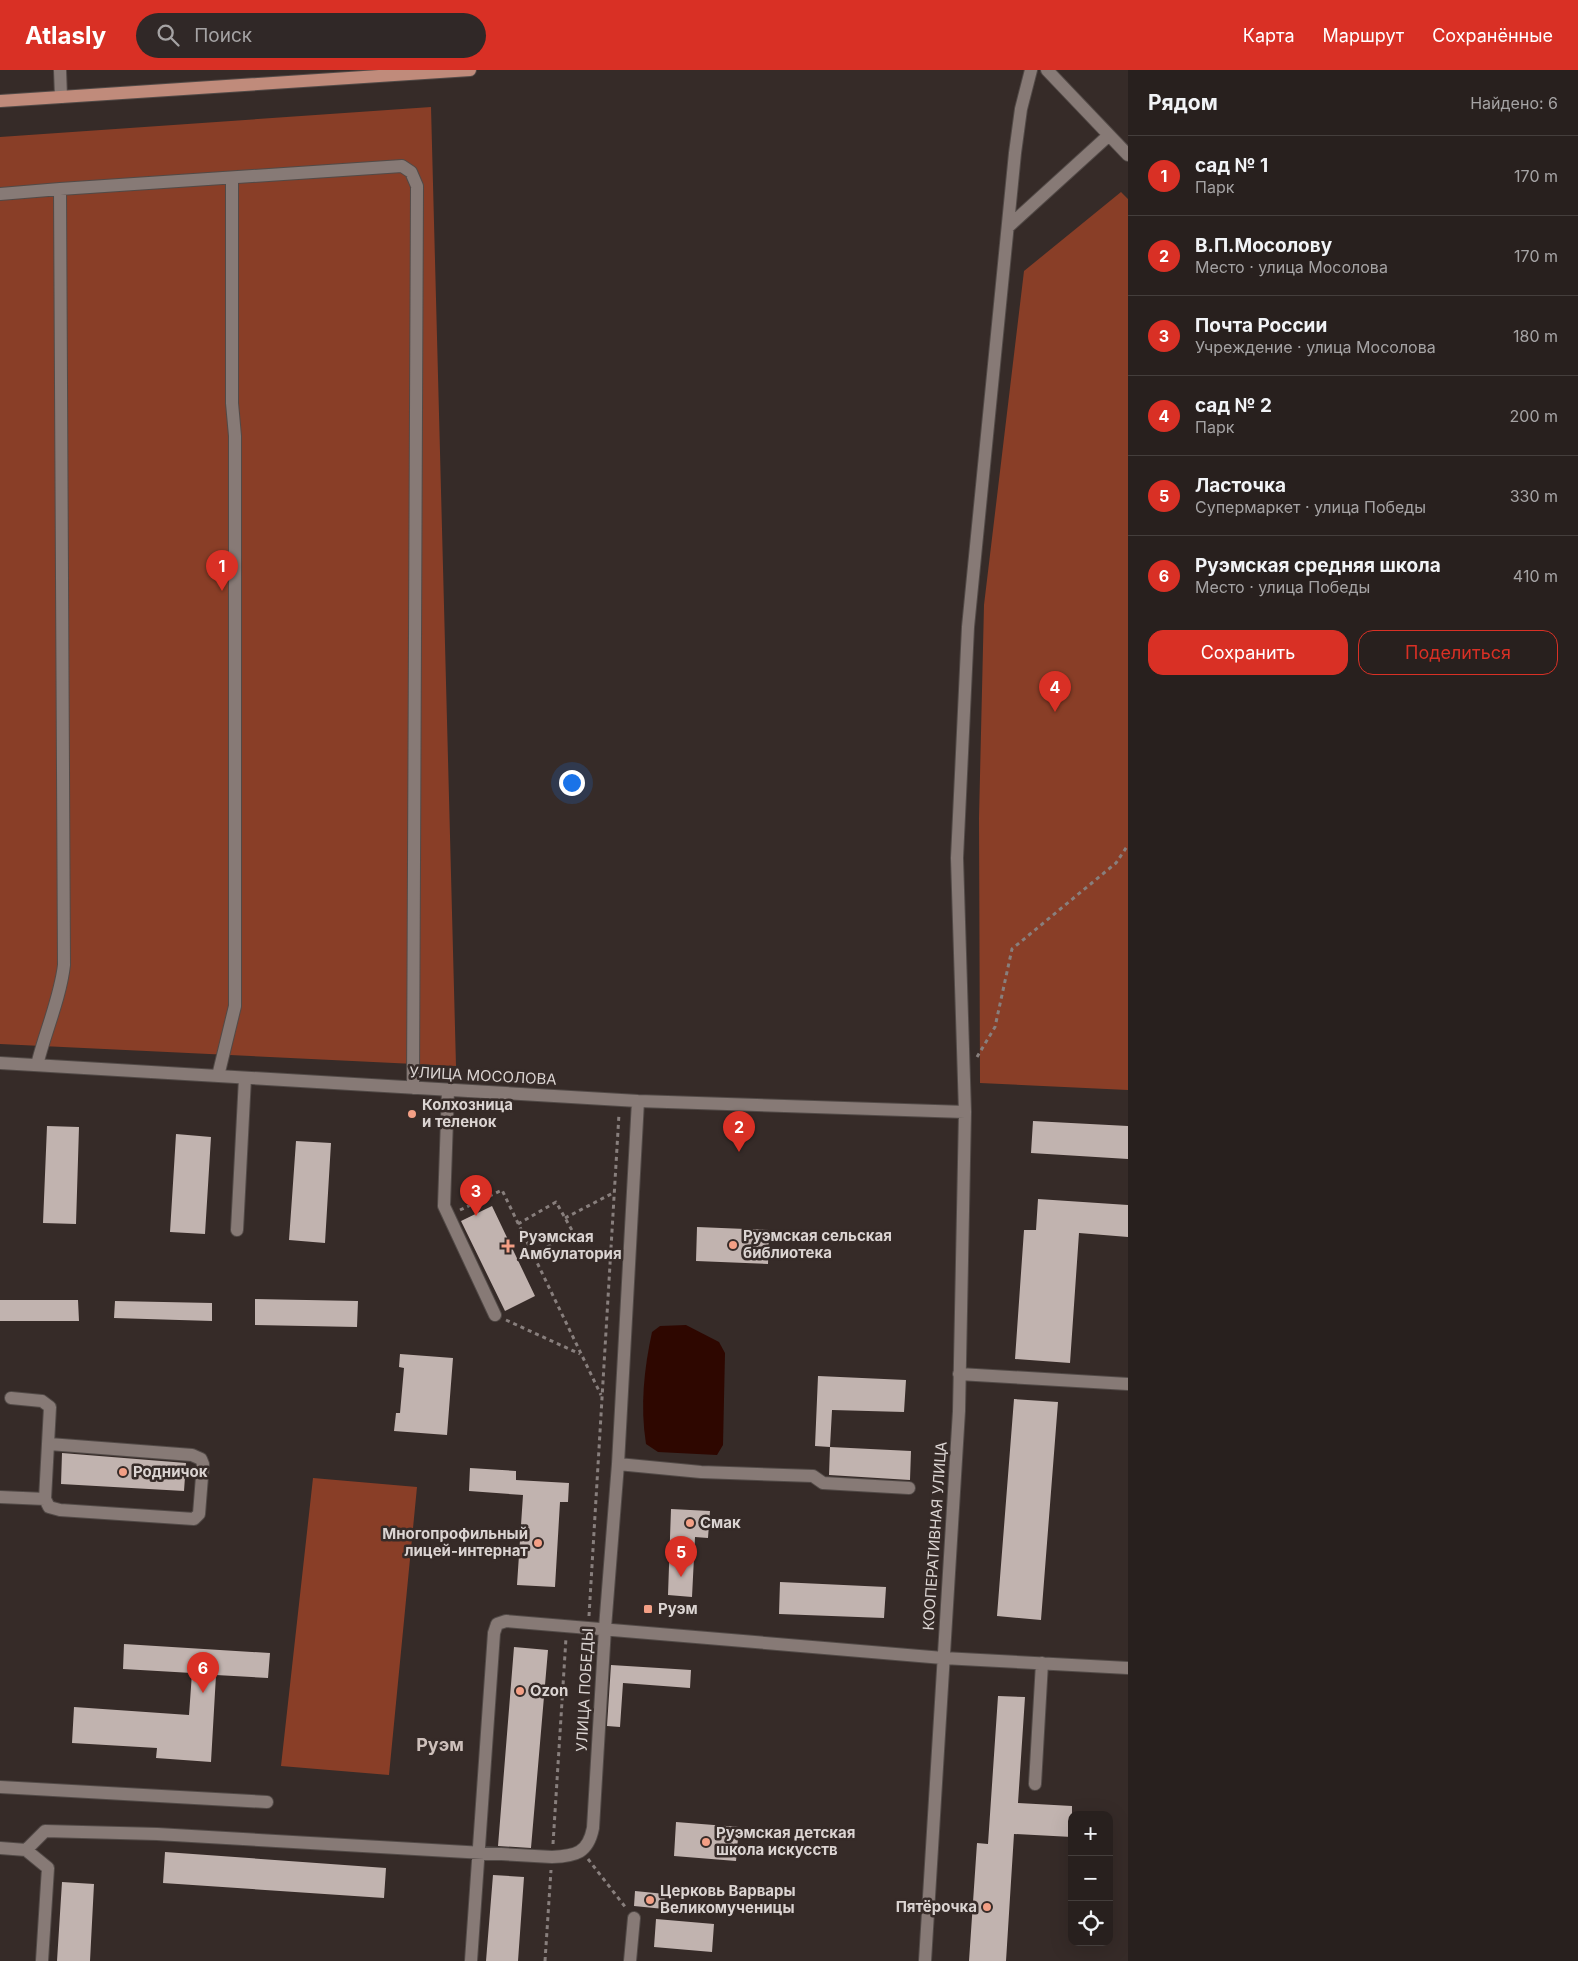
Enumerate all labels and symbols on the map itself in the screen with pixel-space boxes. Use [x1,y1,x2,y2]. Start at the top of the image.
pin: 1 [206,550,238,591]
pin: 4 [1039,671,1071,712]
your location [559,770,585,796]
street label: УЛИЦА МОСОЛОВА [409,1062,557,1089]
place label: Колхозница и теленок [422,1095,513,1131]
marker: Колхозница и теленок [406,1108,418,1120]
pin: 2 [723,1111,755,1152]
pin: 3 [460,1175,492,1216]
place label: Руэмская сельская библиотека [743,1226,892,1262]
place label: Руэмская Амбулатория [519,1227,622,1263]
marker: Руэмская Амбулатория [501,1239,515,1253]
marker: Руэмская сельская библиотека [727,1239,739,1251]
street label: КООПЕРАТИВНАЯ УЛИЦА [918,1441,951,1631]
place label: Родничок [133,1462,208,1481]
marker: Родничок [117,1466,129,1478]
place label: Смак [700,1513,741,1532]
marker: Смак [684,1517,696,1529]
place label: Многопрофильный лицей-интернат [382,1524,528,1560]
pin: 5 [665,1536,697,1577]
marker: Многопрофильный лицей-интернат [532,1537,544,1549]
place label: Руэм [658,1599,698,1618]
marker: Руэм [642,1603,654,1615]
street label: УЛИЦА ПОБЕДЫ [572,1627,597,1752]
pin: 6 [187,1652,219,1693]
place label: Ozon [530,1681,568,1700]
marker: Ozon [514,1685,526,1697]
district label: Руэм [416,1734,464,1755]
place label: Руэмская детская школа искусств [716,1823,855,1859]
marker: Руэмская детская школа искусств [700,1836,712,1848]
place label: Церковь Варвары Великомученицы [660,1881,796,1917]
marker: Церковь Варвары Великомученицы [644,1894,656,1906]
place label: Пятёрочка [896,1897,977,1916]
marker: Пятёрочка [981,1901,993,1913]

